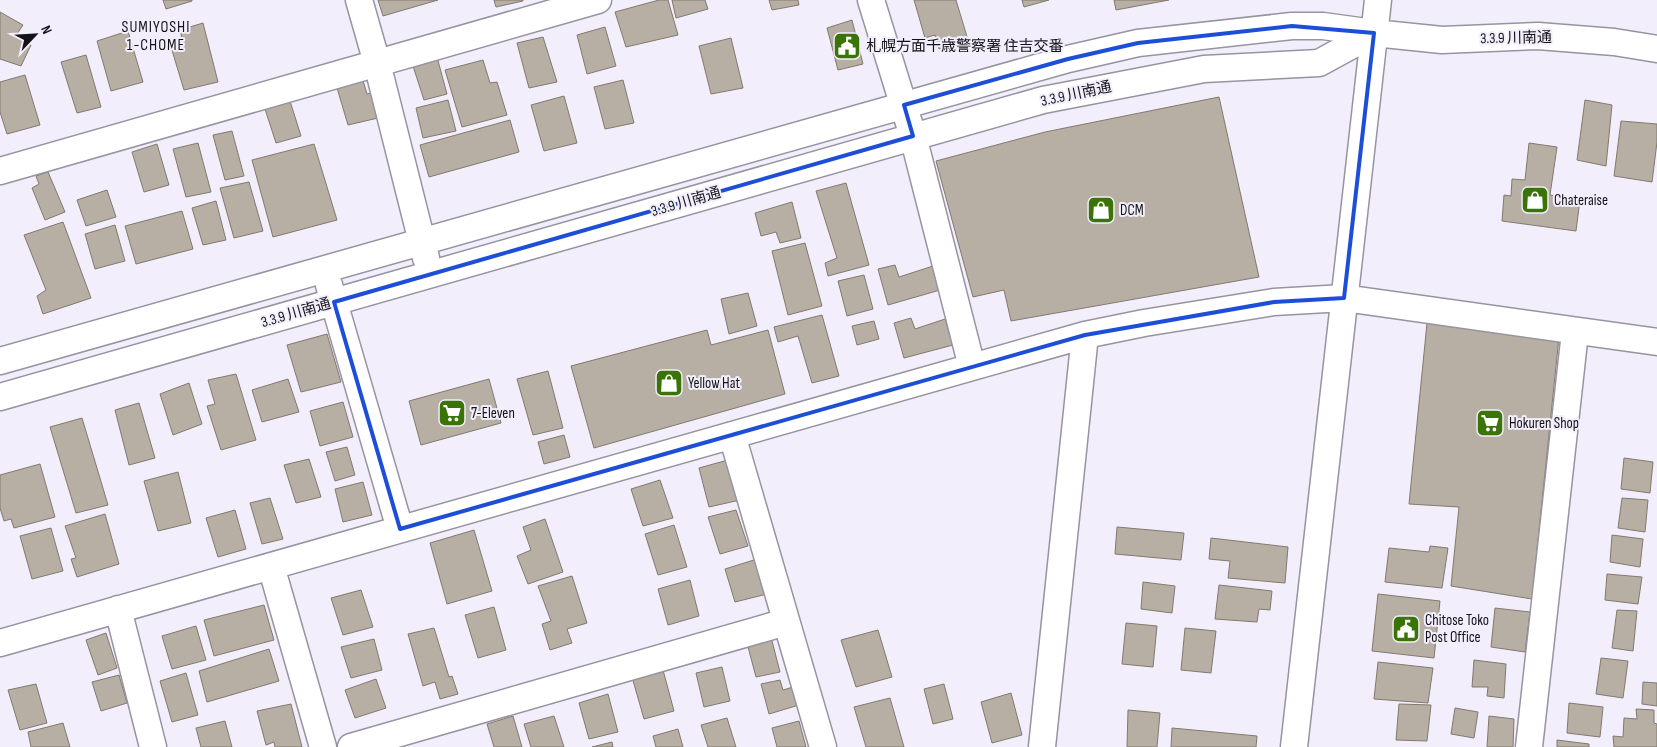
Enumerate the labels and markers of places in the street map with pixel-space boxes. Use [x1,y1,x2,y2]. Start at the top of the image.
public building icon: 札幌方面千歳警察署 住吉交番 [832,31,862,61]
place label: 札幌方面千歳警察署 住吉交番 [866,37,1063,56]
shop icon: Chateraise [1520,185,1550,215]
place label: Chateraise [1554,191,1608,210]
shop icon: DCM [1086,195,1116,225]
place label: DCM [1120,201,1144,220]
shop icon: Yellow Hat [654,368,684,398]
place label: Yellow Hat [688,374,740,393]
supermarket icon: 7-Eleven [437,398,467,428]
place label: 7-Eleven [471,404,515,423]
supermarket icon: Hokuren Shop [1475,408,1505,438]
place label: Hokuren Shop [1509,414,1579,433]
place label: Chitose Toko Post Office [1425,611,1489,647]
public building icon: Chitose Toko Post Office [1391,614,1421,644]

